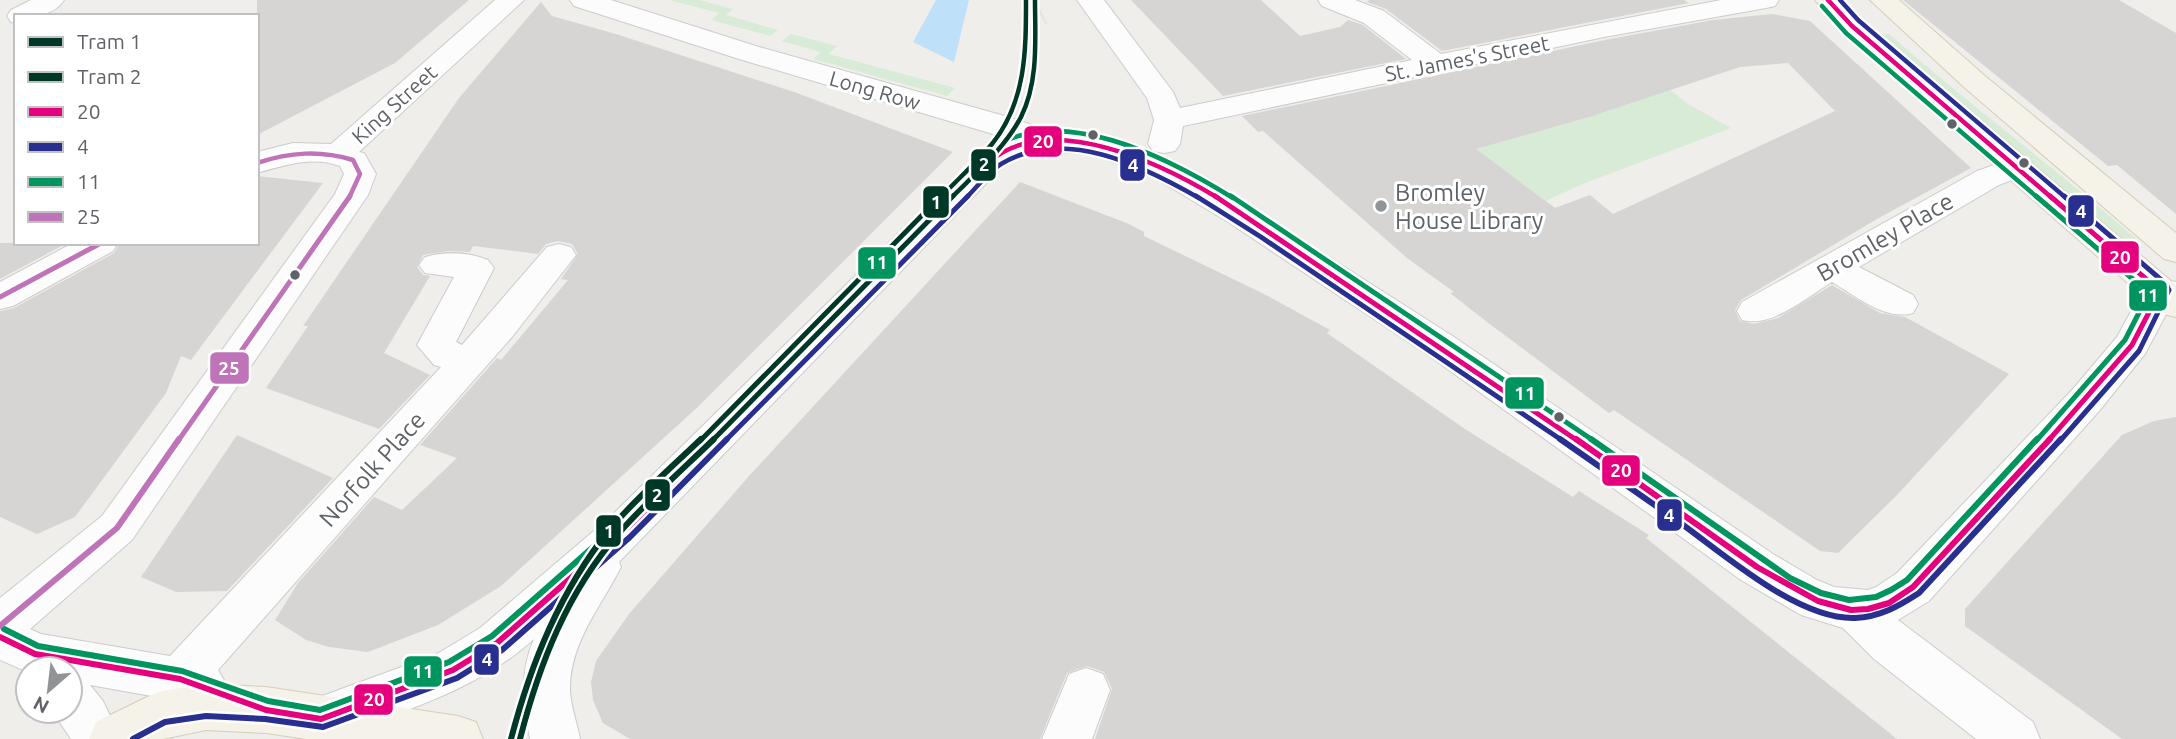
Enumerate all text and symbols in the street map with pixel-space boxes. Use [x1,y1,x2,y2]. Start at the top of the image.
legend [14,14,259,245]
text: Tram 1 [77,29,141,53]
street label: St. James's Street [1383,30,1551,86]
street label: King Street [347,60,441,148]
text: Tram 2 [77,64,141,88]
street label: Long Row [827,66,923,114]
text: 20 [77,99,101,123]
unlabelled marker [1945,117,1959,131]
line badge: 20 [1023,125,1063,158]
unlabelled marker [1086,128,1100,142]
text: 20 [1032,130,1054,152]
text: 4 [77,134,89,158]
line badge: 2 [970,148,997,182]
line badge: 4 [1119,148,1146,182]
text: 2 [979,153,989,175]
text: 4 [1128,154,1139,176]
unlabelled marker [2017,156,2031,170]
text: 11 [77,169,101,193]
place label: Bromley House Library [1395,179,1544,234]
line badge: 1 [922,185,950,219]
street label: Bromley Place [1812,187,1958,287]
text: 1 [931,191,941,213]
line badge: 4 [2067,194,2095,228]
marker: Bromley House Library [1373,198,1389,214]
text: 4 [2076,200,2087,222]
text: 25 [77,204,101,228]
line badge: 20 [2100,240,2140,274]
line badge: 11 [857,246,897,280]
text: 20 [2109,246,2131,268]
text: 11 [866,251,888,273]
unlabelled marker [288,268,302,282]
line badge: 11 [2128,279,2168,312]
text: 11 [2137,284,2159,306]
line badge: 25 [209,351,250,385]
text: 25 [218,357,240,379]
line badge: 11 [1504,376,1545,410]
text: 11 [1514,382,1536,404]
street label: Norfolk Place [314,406,430,532]
unlabelled marker [1552,410,1566,424]
line badge: 20 [1601,454,1641,487]
text: 20 [1610,459,1632,481]
line badge: 2 [644,478,671,512]
text: 2 [652,484,662,506]
line badge: 4 [1656,498,1683,532]
text: 4 [1664,504,1675,526]
line badge: 1 [595,514,622,548]
text: 1 [604,520,614,542]
line badge: 4 [473,643,500,676]
text: 4 [482,648,493,670]
north arrow [14,655,84,725]
line badge: 11 [403,655,443,688]
text: 11 [412,660,434,682]
line badge: 20 [353,683,394,716]
text: 20 [363,688,385,710]
text: N [30,692,52,718]

